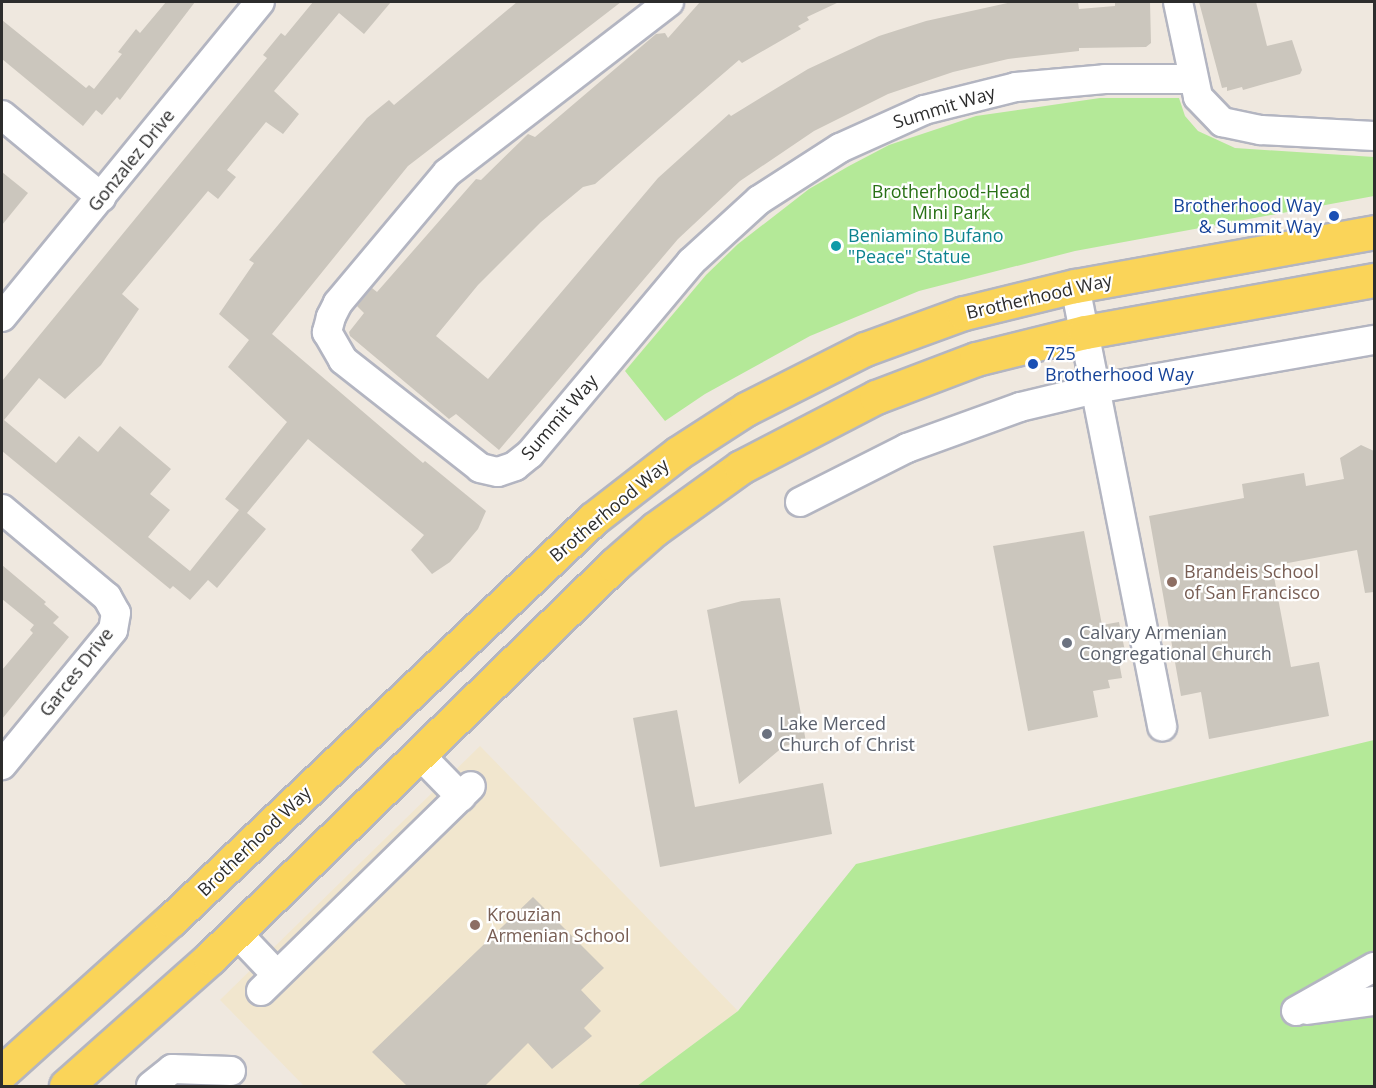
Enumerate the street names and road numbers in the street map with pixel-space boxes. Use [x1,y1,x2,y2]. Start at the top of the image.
street label: Summit Way [890,81,998,133]
street label: Gonzalez Drive [83,105,179,215]
street label: Brotherhood Way [964,269,1114,323]
street label: Summit Way [516,370,602,464]
street label: Brotherhood Way [545,454,673,566]
street label: Garces Drive [35,623,117,721]
street label: Brotherhood Way [193,782,315,900]

